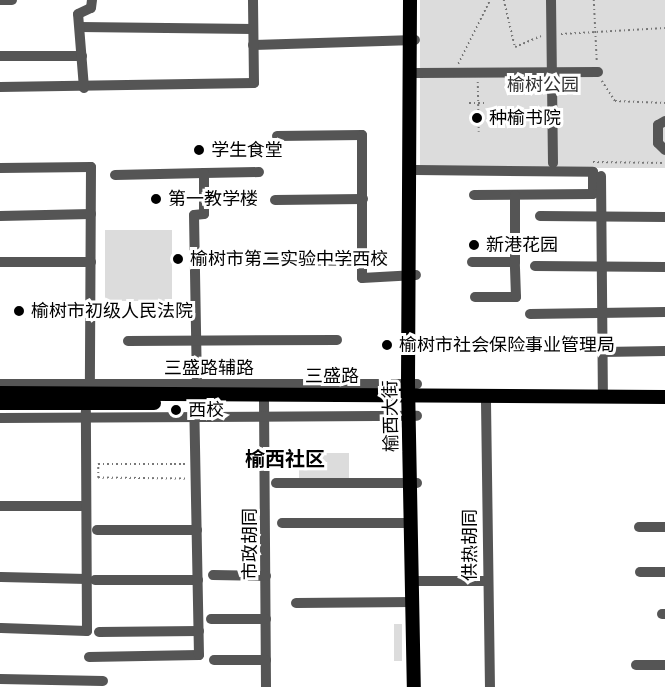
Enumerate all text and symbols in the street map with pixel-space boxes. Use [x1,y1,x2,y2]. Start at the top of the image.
park label: 榆树公园 [507,74,579,96]
place label: 种榆书院 [489,107,561,129]
marker: 种榆书院 [470,111,484,125]
place label: 学生食堂 [211,139,283,161]
marker: 学生食堂 [192,143,206,157]
place label: 第一教学楼 [168,188,258,210]
marker: 第一教学楼 [149,192,163,206]
place label: 新港花园 [486,234,558,256]
marker: 新港花园 [467,238,481,252]
place label: 榆树市第二实验中学西校 [190,248,388,270]
marker: 榆树市第二实验中学西校 [171,252,185,266]
place label: 榆树市初级人民法院 [31,300,193,322]
marker: 榆树市初级人民法院 [12,304,26,318]
place label: 榆树市社会保险事业管理局 [399,334,615,356]
marker: 榆树市社会保险事业管理局 [380,338,394,352]
street label: 三盛路辅路 [164,357,254,379]
street label: 三盛路 [305,365,359,387]
street label: 榆西大街 [380,380,402,452]
place label: 西校 [188,399,224,421]
marker: 西校 [169,403,183,417]
district label: 榆西社区 [245,447,325,471]
street label: 市政胡同 [239,508,261,580]
street label: 供热胡同 [459,509,481,581]

